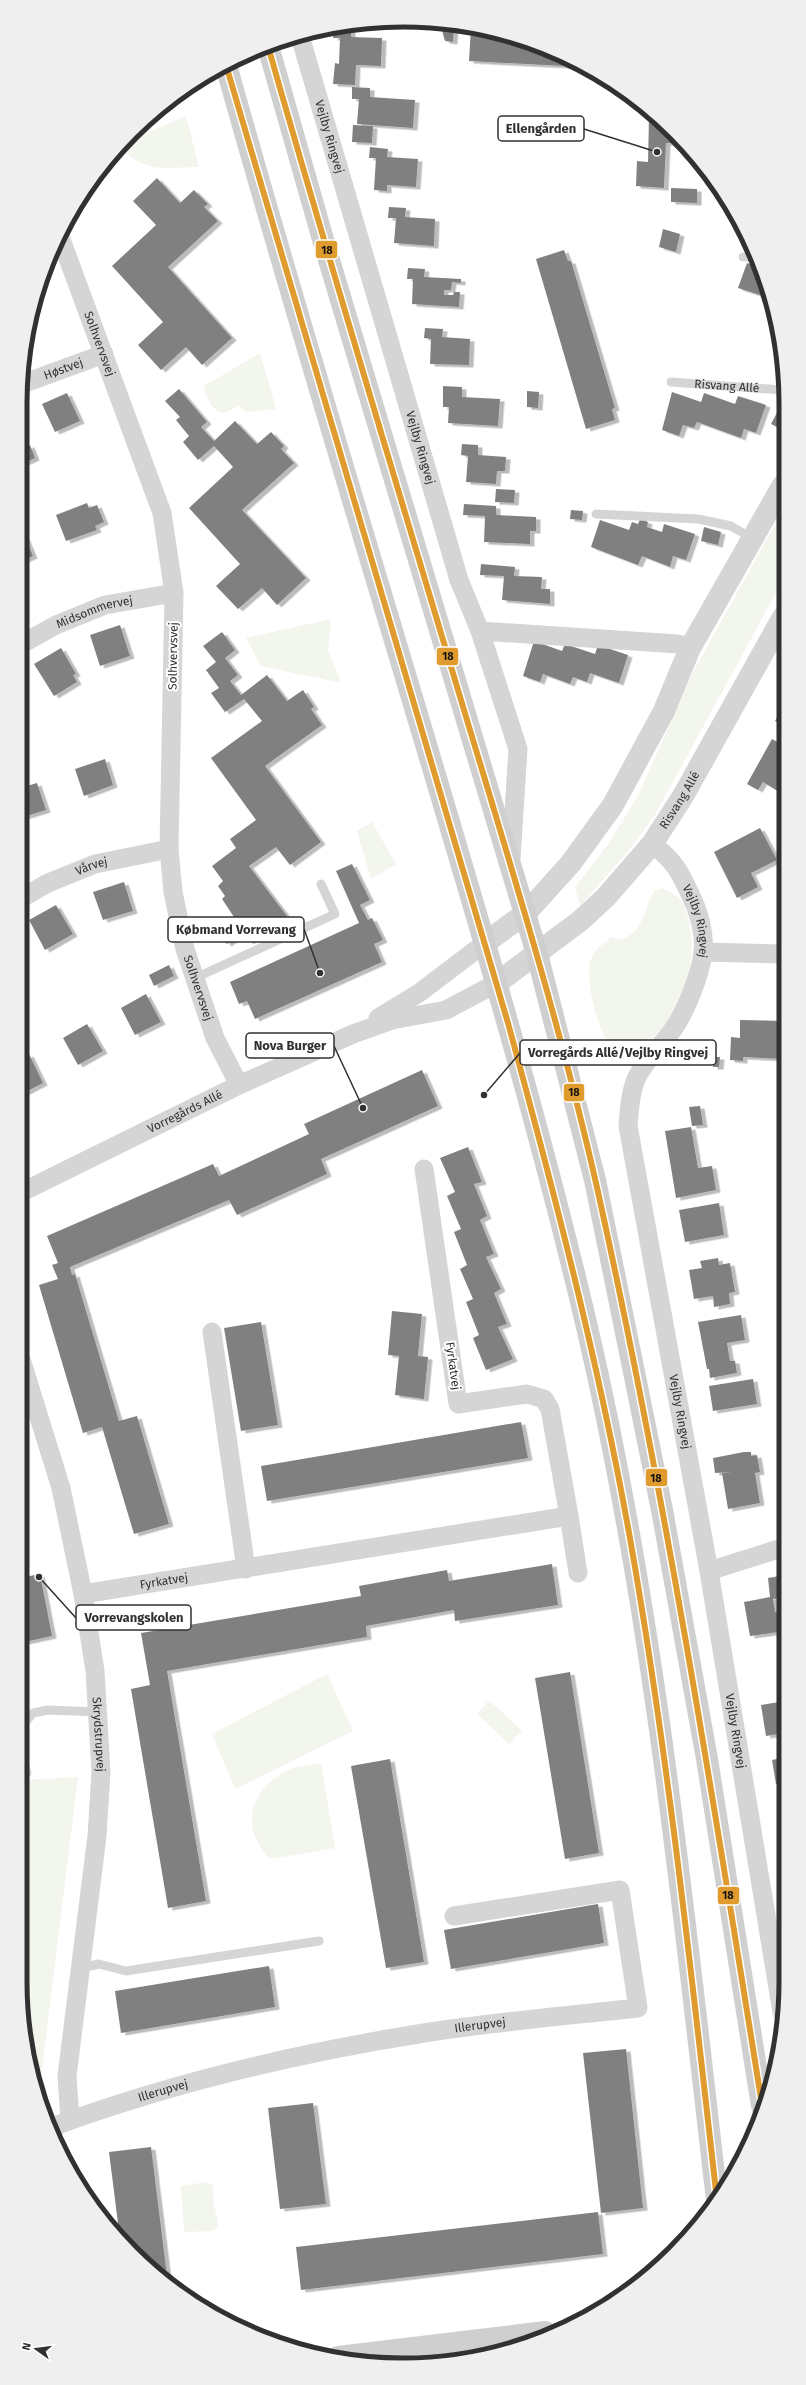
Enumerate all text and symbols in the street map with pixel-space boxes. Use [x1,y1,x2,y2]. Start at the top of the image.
street label: Vejlby Ringvej [312,98,347,175]
callout: Ellengården [498,116,584,141]
text: Ellengården [506,121,576,136]
line badge: 18 [315,240,338,259]
text: 18 [321,244,333,257]
street label: Solhvervsvej [81,309,118,378]
street label: Høstvej [42,355,85,382]
street label: Risvang Allé [694,377,760,395]
street label: Vejlby Ringvej [403,409,438,486]
street label: Midsommervej [54,593,134,631]
street label: Solhvervsvej [165,622,181,690]
line badge: 18 [436,647,459,666]
text: 18 [442,650,454,663]
street label: Risvang Allé [657,769,702,832]
street label: Vårvej [73,855,109,878]
street label: Vejlby Ringvej [680,882,710,959]
callout: Købmand Vorrevang [168,917,304,942]
text: Købmand Vorrevang [176,922,297,937]
street label: Solhvervsvej [181,954,216,1023]
callout: Nova Burger [246,1033,334,1058]
text: Nova Burger [254,1038,327,1053]
callout: Vorregårds Allé/Vejlby Ringvej [520,1040,716,1065]
text: Vorregårds Allé/Vejlby Ringvej [527,1045,708,1060]
line badge: 18 [563,1083,585,1102]
text: 18 [568,1086,580,1099]
street label: Vorregårds Allé [145,1087,225,1136]
street label: Fyrkatvej [443,1341,463,1391]
street label: Vejlby Ringvej [666,1373,694,1450]
line badge: 18 [645,1468,668,1487]
text: 18 [650,1472,662,1485]
street label: Fyrkatvej [139,1570,189,1592]
callout: Vorrevangskolen [76,1605,191,1630]
text: Vorrevangskolen [83,1610,184,1625]
street label: Vejlby Ringvej [722,1693,749,1770]
street label: Skrydstrupvej [90,1697,108,1772]
line badge: 18 [717,1886,740,1905]
text: 18 [722,1889,734,1902]
street label: Illerupvej [453,2015,506,2035]
street label: Illerupvej [136,2077,190,2105]
north arrow [16,2329,56,2369]
text: N [20,2342,34,2352]

